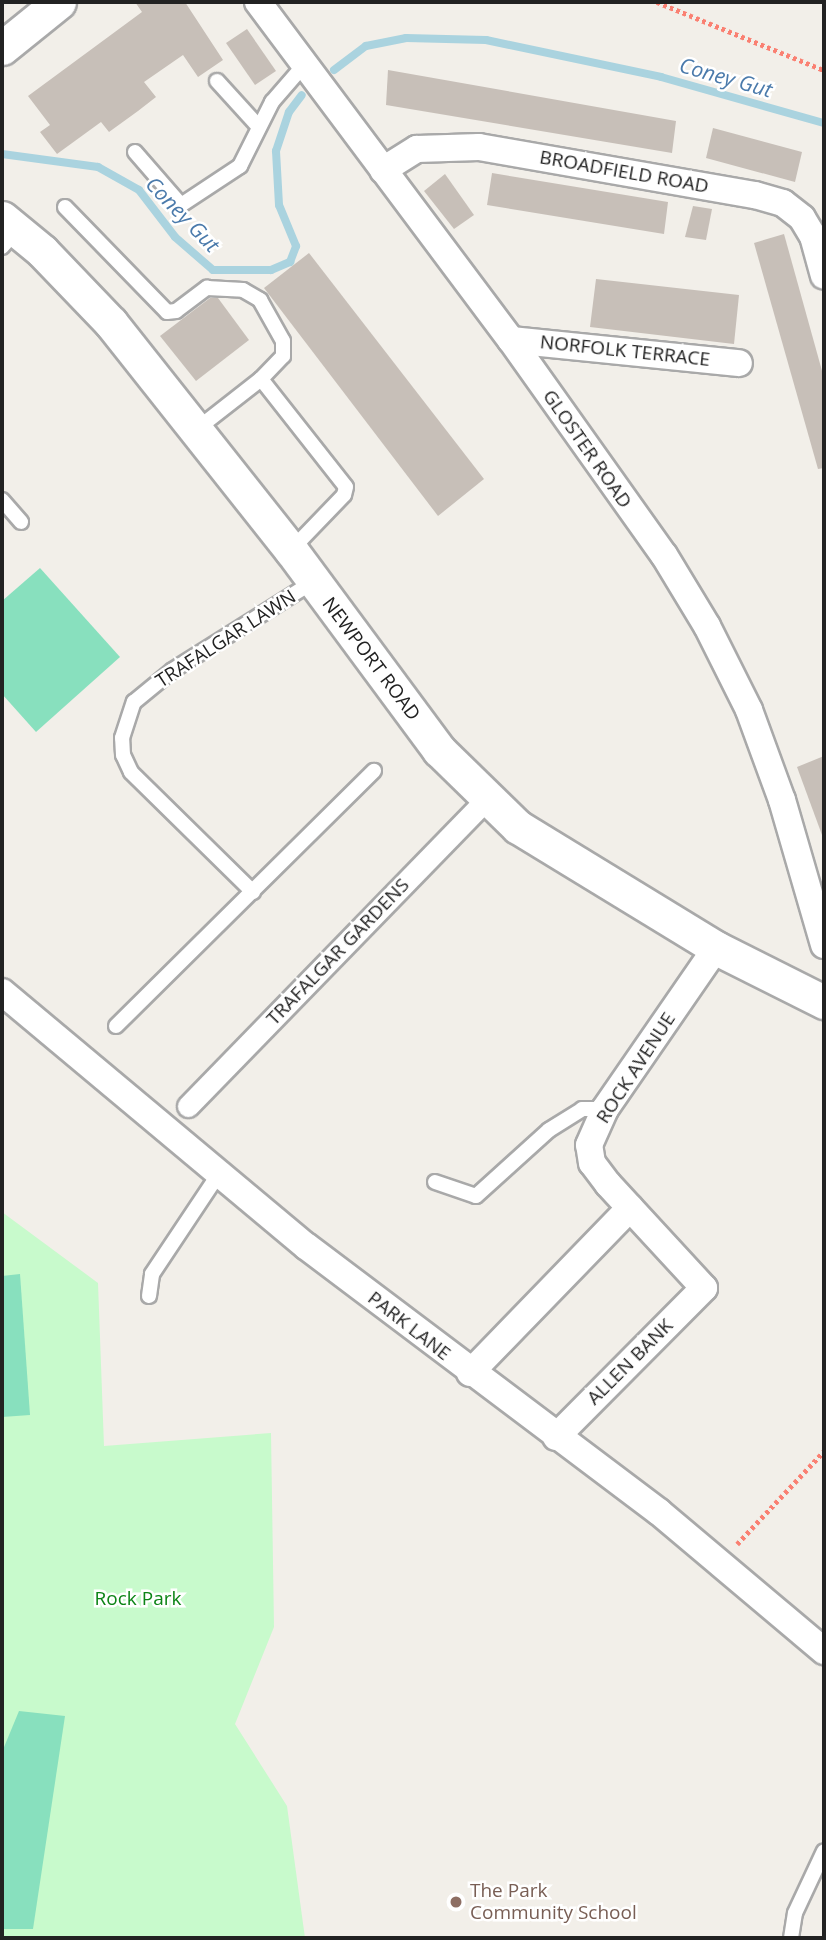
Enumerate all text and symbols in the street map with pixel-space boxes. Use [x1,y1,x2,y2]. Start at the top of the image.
water label: Coney Gut [677,52,775,102]
street label: BROADFIELD ROAD [538,146,710,198]
water label: Coney Gut [141,171,225,257]
street label: NORFOLK TERRACE [539,331,711,371]
street label: GLOSTER ROAD [538,386,636,512]
street label: TRAFALGAR LAWN [152,585,300,693]
street label: NEWPORT ROAD [317,593,425,725]
street label: TRAFALGAR GARDENS [262,874,414,1030]
street label: ROCK AVENUE [592,1008,680,1128]
street label: PARK LANE [363,1287,455,1365]
street label: ALLEN BANK [582,1314,678,1410]
park label: Rock Park [95,1588,181,1610]
place label: The Park Community School [470,1880,637,1924]
marker: The Park Community School [448,1894,464,1910]

